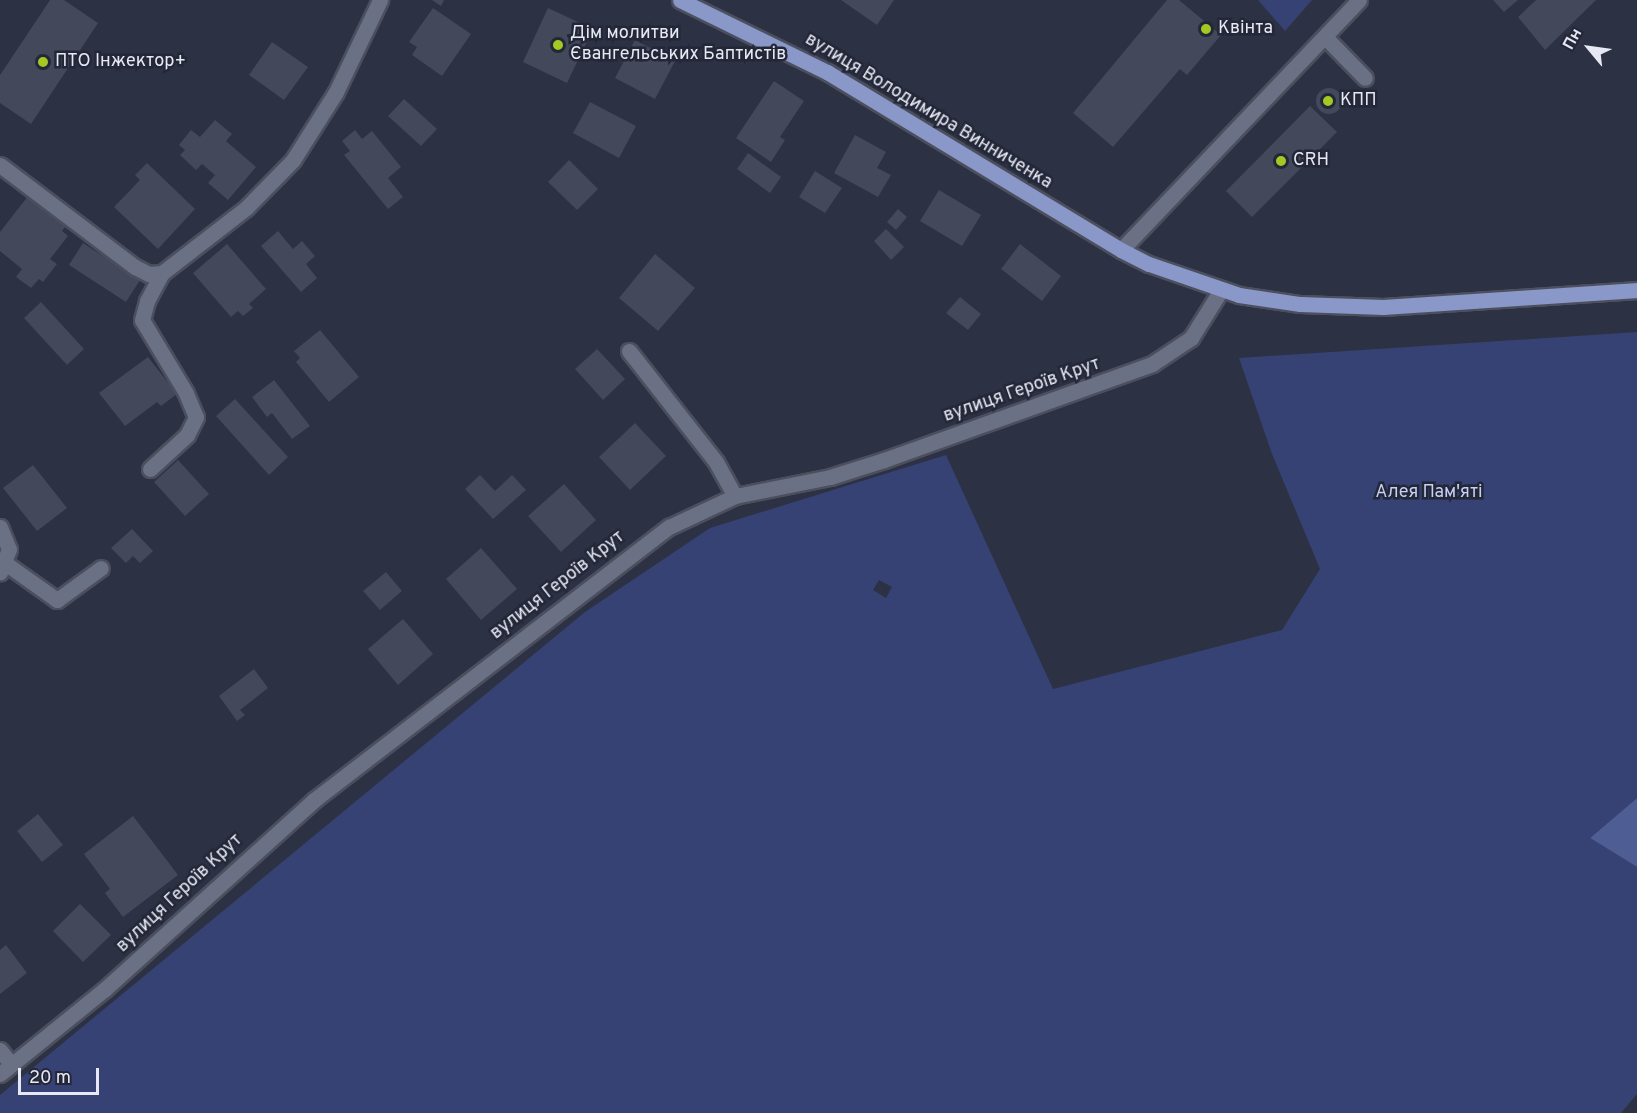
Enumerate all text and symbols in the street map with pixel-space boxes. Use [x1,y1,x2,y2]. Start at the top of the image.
place label: Квінта [1218,18,1273,40]
north arrow [1559,18,1619,78]
marker: Квінта [1199,22,1213,36]
place label: Дім молитви Євангельських Баптистів [570,24,786,66]
text: Пн [1559,25,1587,54]
street label: вулиця Володимира Винниченка [801,30,1055,194]
marker: Дім молитви Євангельських Баптистів [551,38,565,52]
place label: ПТО Інжектор+ [55,51,186,73]
marker: ПТО Інжектор+ [36,55,50,69]
place label: КПП [1340,90,1377,112]
marker: КПП [1321,94,1335,108]
place label: CRH [1293,150,1329,172]
marker: CRH [1274,154,1288,168]
street label: вулиця Героїв Крут [941,354,1103,428]
park label: Алея Пам'яті [1375,482,1483,504]
street label: вулиця Героїв Крут [487,527,629,645]
street label: вулиця Героїв Крут [113,830,247,958]
scale bar [21,1056,102,1094]
text: 20 m [29,1067,71,1090]

